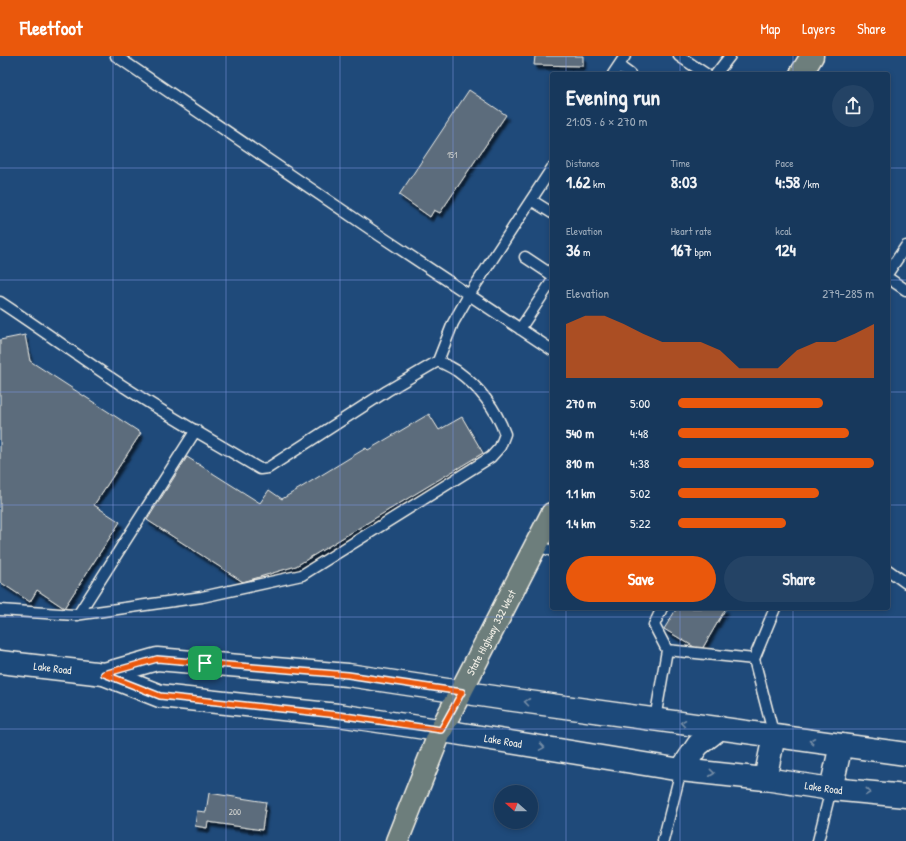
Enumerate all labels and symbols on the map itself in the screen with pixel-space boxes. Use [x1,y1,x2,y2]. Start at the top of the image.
house number: 151 [447,149,457,161]
street label: State Highway 332 West [463,587,519,678]
pin [188,646,222,680]
street label: Lake Road [33,659,73,677]
one-way arrow [523,698,530,707]
one-way arrow [680,719,686,728]
street label: Lake Road [483,731,524,751]
one-way arrow [809,737,815,746]
one-way arrow [539,742,545,751]
one-way arrow [709,769,715,778]
street label: Lake Road [804,778,844,797]
north arrow [494,785,538,829]
one-way arrow [865,788,872,797]
house number: 200 [229,806,241,818]

